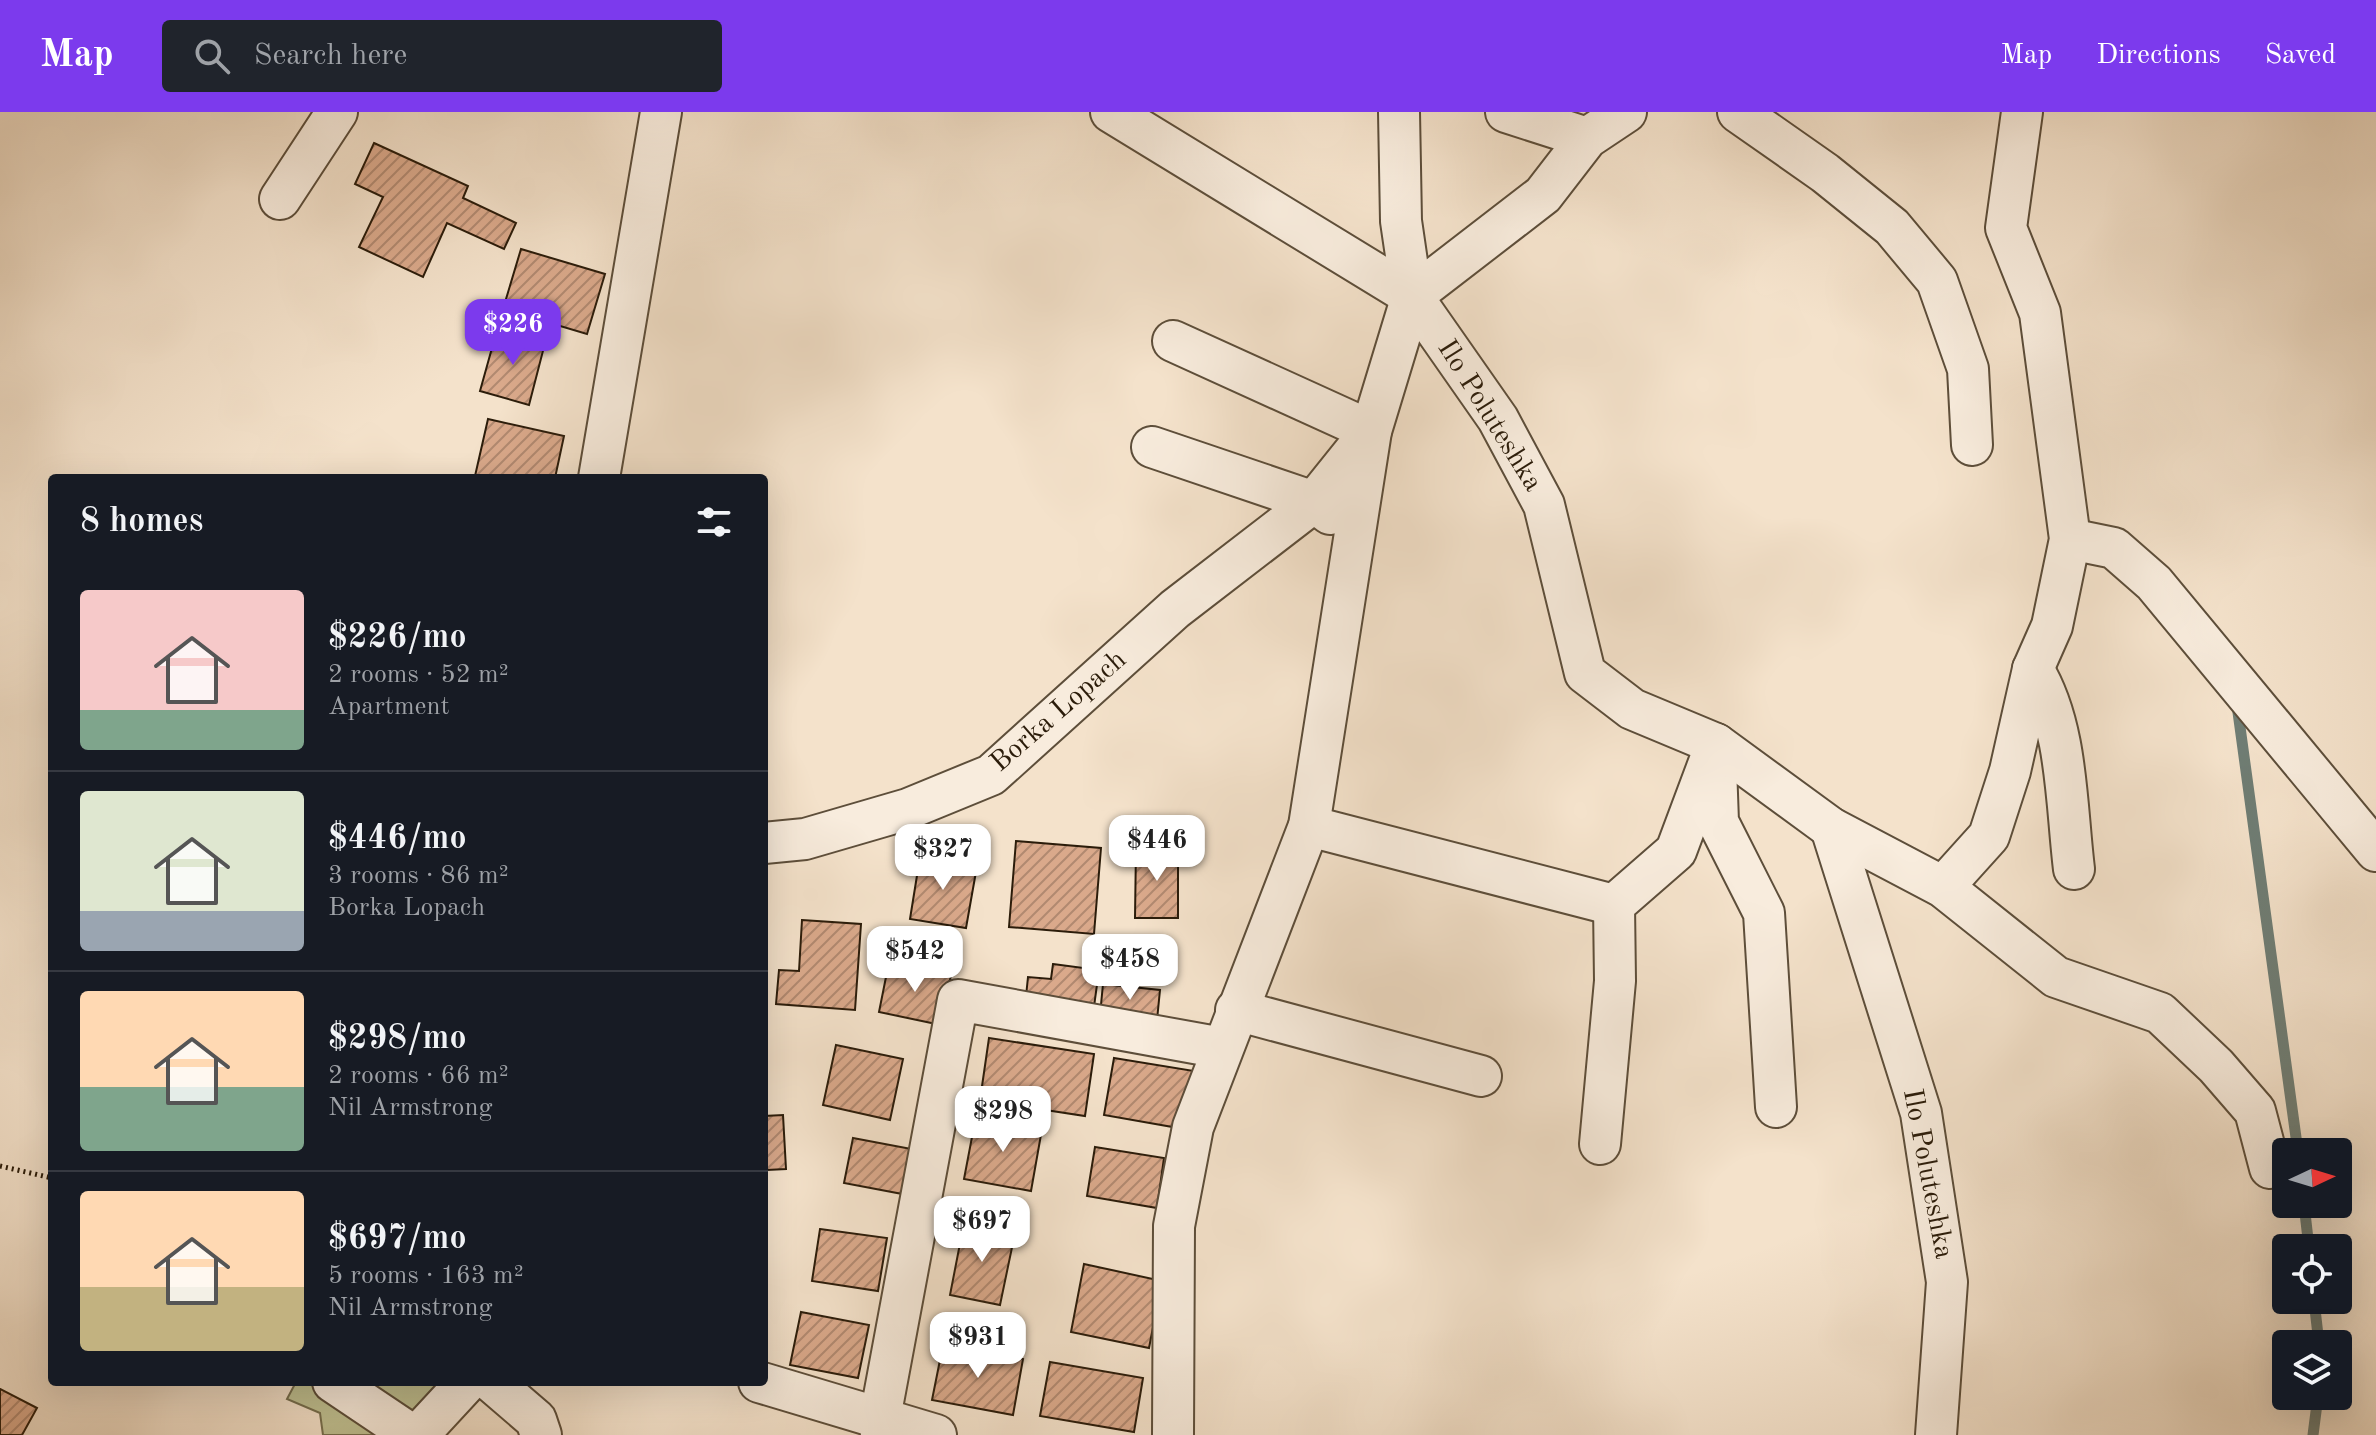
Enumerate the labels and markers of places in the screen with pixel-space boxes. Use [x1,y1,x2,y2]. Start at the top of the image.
pin: $226 [466,299,560,367]
pin: $446 [1110,815,1204,883]
pin: $327 [896,824,990,892]
pin: $542 [868,926,962,994]
pin: $458 [1083,934,1177,1002]
pin: $298 [956,1086,1050,1154]
pin: $697 [935,1196,1029,1264]
pin: $931 [931,1312,1025,1380]

